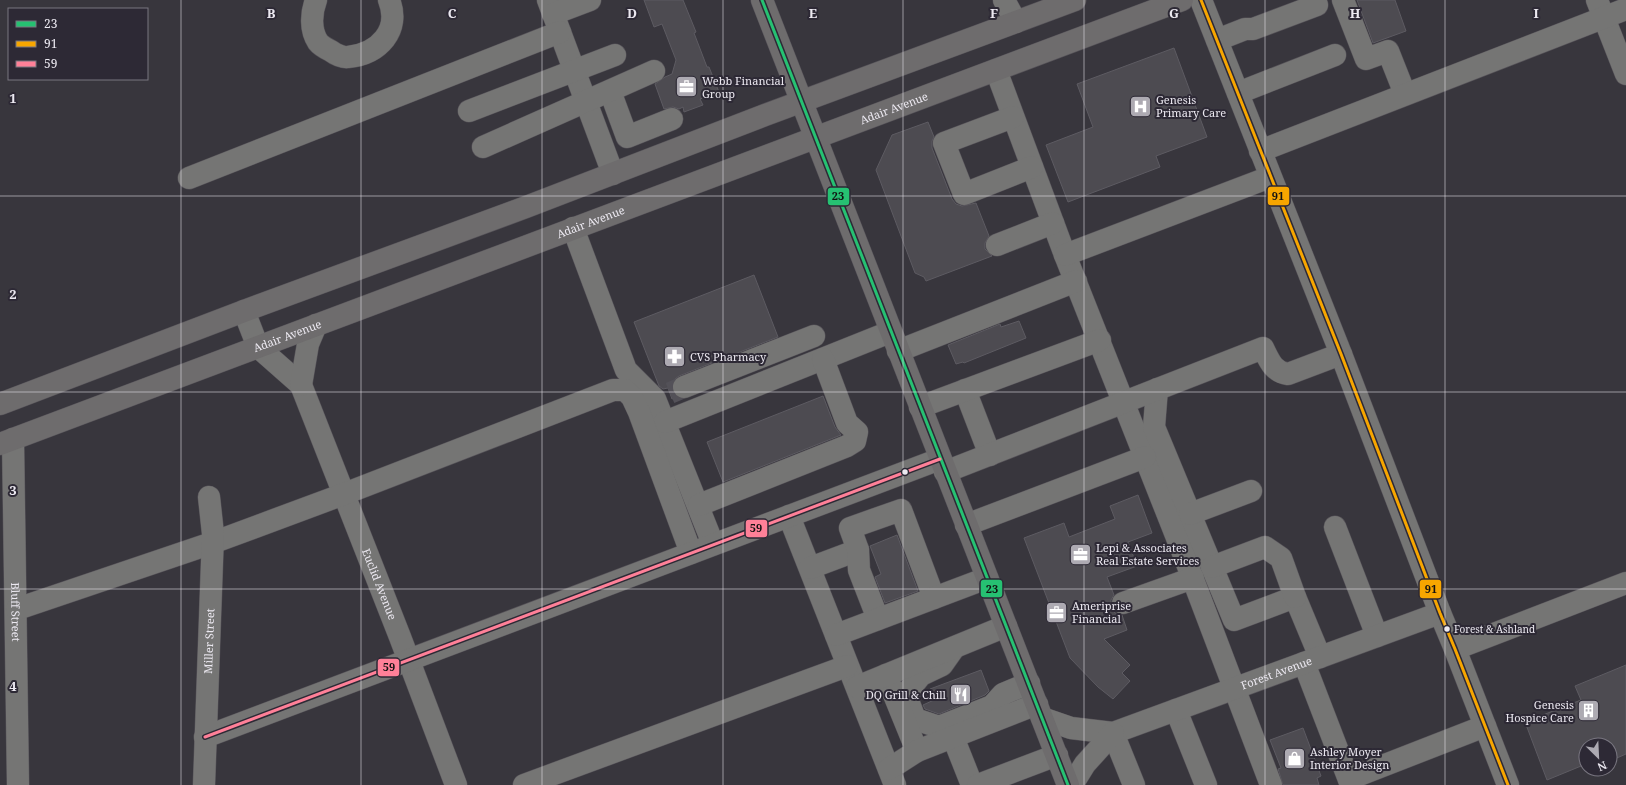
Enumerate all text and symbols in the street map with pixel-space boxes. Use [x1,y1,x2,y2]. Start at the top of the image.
text: B [267,4,276,22]
text: C [448,4,457,22]
text: D [627,4,637,22]
text: E [809,4,818,22]
text: F [990,4,998,22]
text: G [1169,4,1179,22]
text: H [1350,4,1361,22]
text: I [1533,4,1539,22]
legend [8,8,148,80]
text: 23 [44,15,58,32]
text: 91 [44,35,57,52]
text: 59 [44,55,57,72]
place label: Webb Financial Group [702,73,785,101]
office icon: Webb Financial Group [673,74,699,100]
street label: Adair Avenue [858,88,930,127]
text: 1 [9,89,17,107]
place label: Genesis Primary Care [1156,92,1226,120]
hospital icon: Genesis Primary Care [1127,93,1153,119]
line badge: 91 [1267,186,1290,206]
line badge: 23 [827,187,850,206]
text: 23 [832,188,844,203]
text: 91 [1272,188,1284,203]
street label: Adair Avenue [554,202,627,241]
text: 2 [9,285,17,303]
street label: Adair Avenue [251,316,323,355]
pharmacy icon: CVS Pharmacy [662,344,688,370]
place label: CVS Pharmacy [690,349,767,364]
unlabelled marker [900,467,910,477]
text: 3 [9,481,17,499]
line badge: 59 [745,519,768,538]
text: 59 [750,520,762,535]
place label: Lepi & Associates Real Estate Services [1096,540,1199,568]
office icon: Lepi & Associates Real Estate Services [1068,541,1094,567]
street label: Euclid Avenue [359,546,400,622]
line badge: 23 [980,579,1003,598]
line badge: 91 [1419,579,1442,599]
text: 23 [986,581,998,596]
text: 91 [1425,581,1437,596]
street label: Bluff Street [8,582,24,642]
place label: Ameriprise Financial [1072,598,1131,626]
office icon: Ameriprise Financial [1044,599,1070,625]
street label: Miller Street [200,608,217,674]
place label: Forest & Ashland [1454,622,1535,636]
marker: Forest & Ashland [1442,624,1452,634]
street label: Forest Avenue [1239,653,1314,692]
line badge: 59 [377,658,400,677]
text: 59 [383,659,395,674]
text: 4 [9,677,17,695]
restaurant icon: DQ Grill & Chill [948,682,974,708]
place label: DQ Grill & Chill [866,687,947,702]
place label: Genesis Hospice Care [1506,697,1574,725]
building icon: Genesis Hospice Care [1576,698,1602,724]
north arrow [1578,737,1618,777]
place label: Ashley Moyer Interior Design [1310,744,1389,772]
shop icon: Ashley Moyer Interior Design [1282,745,1308,771]
text: N [1595,758,1609,775]

